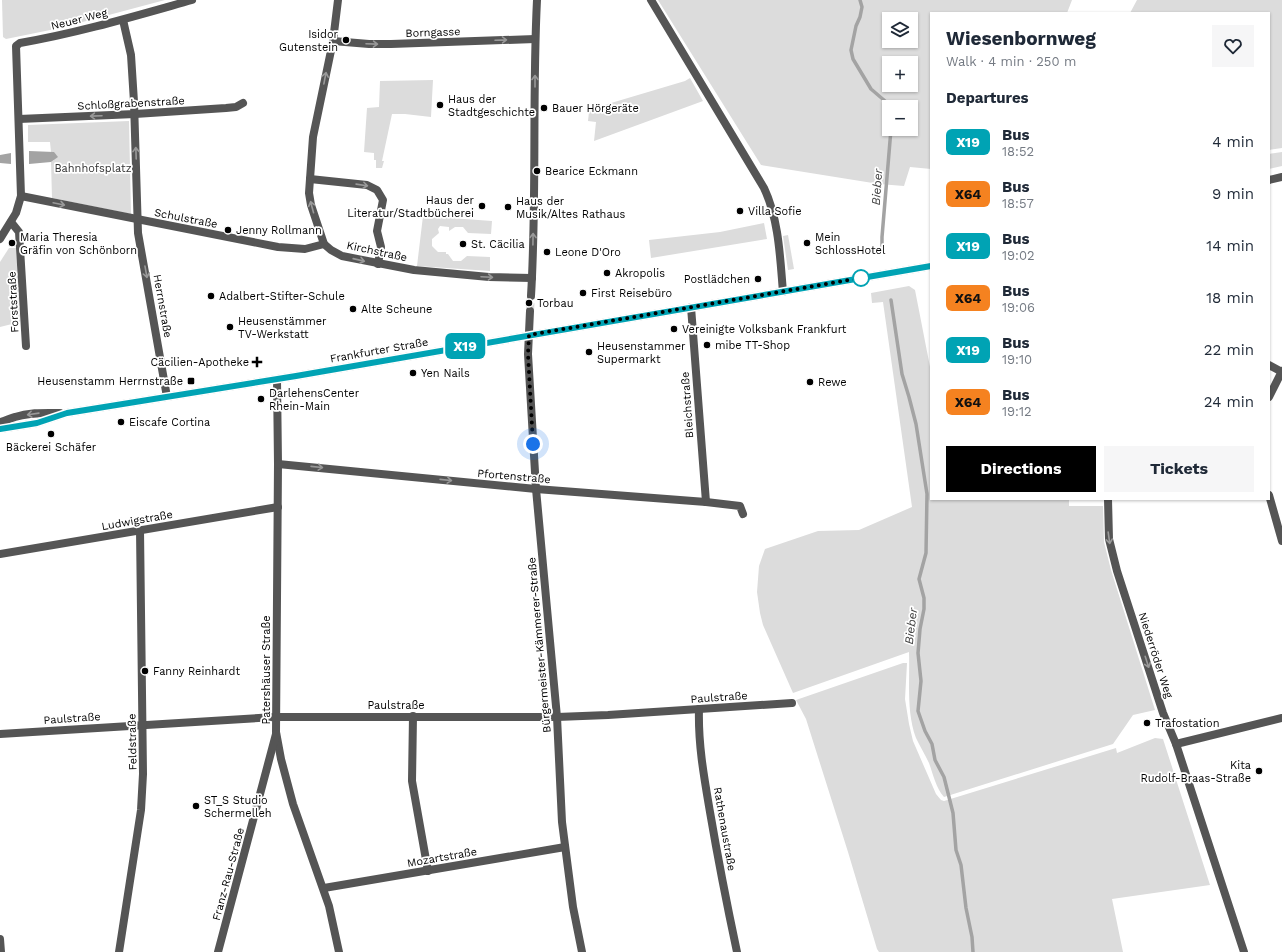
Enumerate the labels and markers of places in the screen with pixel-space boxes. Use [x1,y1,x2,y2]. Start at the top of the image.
place label: Isidor Gutenstein [279,28,339,54]
marker: Isidor Gutenstein [341,35,351,45]
place label: Haus der Stadtgeschichte [448,93,535,119]
marker: Haus der Stadtgeschichte [435,100,445,110]
place label: Bauer Hörgeräte [552,102,639,115]
marker: Bauer Hörgeräte [539,103,549,113]
place label: Bearice Eckmann [545,165,638,178]
marker: Bearice Eckmann [532,166,542,176]
place label: Haus der Literatur/Stadtbücherei [347,194,475,220]
place label: Haus der Musik/Altes Rathaus [516,195,625,221]
marker: Haus der Literatur/Stadtbücherei [477,201,487,211]
marker: Haus der Musik/Altes Rathaus [503,202,513,212]
place label: Villa Sofie [748,205,802,218]
marker: Villa Sofie [735,206,745,216]
place label: Jenny Rollmann [236,224,322,237]
marker: Jenny Rollmann [223,225,233,235]
place label: Maria Theresia Gräfin von Schönborn [20,231,137,257]
place label: Mein SchlossHotel [815,231,886,257]
marker: Maria Theresia Gräfin von Schönborn [7,238,17,248]
place label: St. Cäcilia [471,238,525,251]
marker: Mein SchlossHotel [802,238,812,248]
marker: St. Cäcilia [458,239,468,249]
place label: Leone D'Oro [555,246,621,259]
marker: Leone D'Oro [542,247,552,257]
place label: Akropolis [615,267,665,280]
marker: Akropolis [602,268,612,278]
unlabelled marker [852,269,870,287]
place label: Postlädchen [684,273,750,286]
marker: Postlädchen [753,274,763,284]
place label: First Reisebüro [591,287,672,300]
marker: First Reisebüro [578,288,588,298]
place label: Adalbert-Stifter-Schule [219,290,345,303]
marker: Adalbert-Stifter-Schule [206,291,216,301]
place label: Torbau [537,297,573,310]
marker: Torbau [524,298,534,308]
place label: Alte Scheune [361,303,432,316]
marker: Alte Scheune [348,304,358,314]
place label: Heusenstämmer TV-Werkstatt [238,315,327,341]
marker: Heusenstämmer TV-Werkstatt [225,322,235,332]
place label: Vereinigte Volksbank Frankfurt [682,323,847,336]
marker: Vereinigte Volksbank Frankfurt [669,324,679,334]
place label: mibe TT-Shop [715,339,790,352]
place label: Heusenstammer Supermarkt [597,340,686,366]
marker: mibe TT-Shop [702,340,712,350]
marker: Heusenstammer Supermarkt [584,347,594,357]
place label: Cäcilien-Apotheke [151,356,249,369]
marker: Cäcilien-Apotheke [252,357,262,367]
place label: Yen Nails [421,367,470,380]
marker: Yen Nails [408,368,418,378]
place label: Heusenstamm Herrnstraße [37,375,183,388]
marker: Heusenstamm Herrnstraße [186,376,196,386]
place label: Rewe [818,376,847,389]
marker: Rewe [805,377,815,387]
place label: DarlehensCenter Rhein-Main [269,387,360,413]
marker: DarlehensCenter Rhein-Main [256,394,266,404]
place label: Eiscafe Cortina [129,416,210,429]
marker: Eiscafe Cortina [116,417,126,427]
marker: Bäckerei Schäfer [46,429,56,439]
place label: Bäckerei Schäfer [6,441,97,454]
place label: Fanny Reinhardt [153,665,240,678]
marker: Fanny Reinhardt [140,666,150,676]
place label: Trafostation [1155,717,1220,730]
marker: Trafostation [1142,718,1152,728]
place label: Kita Rudolf-Braas-Straße [1140,759,1251,785]
marker: Kita Rudolf-Braas-Straße [1254,766,1264,776]
place label: ST_S Studio Schermelleh [204,794,272,820]
marker: ST_S Studio Schermelleh [191,801,201,811]

